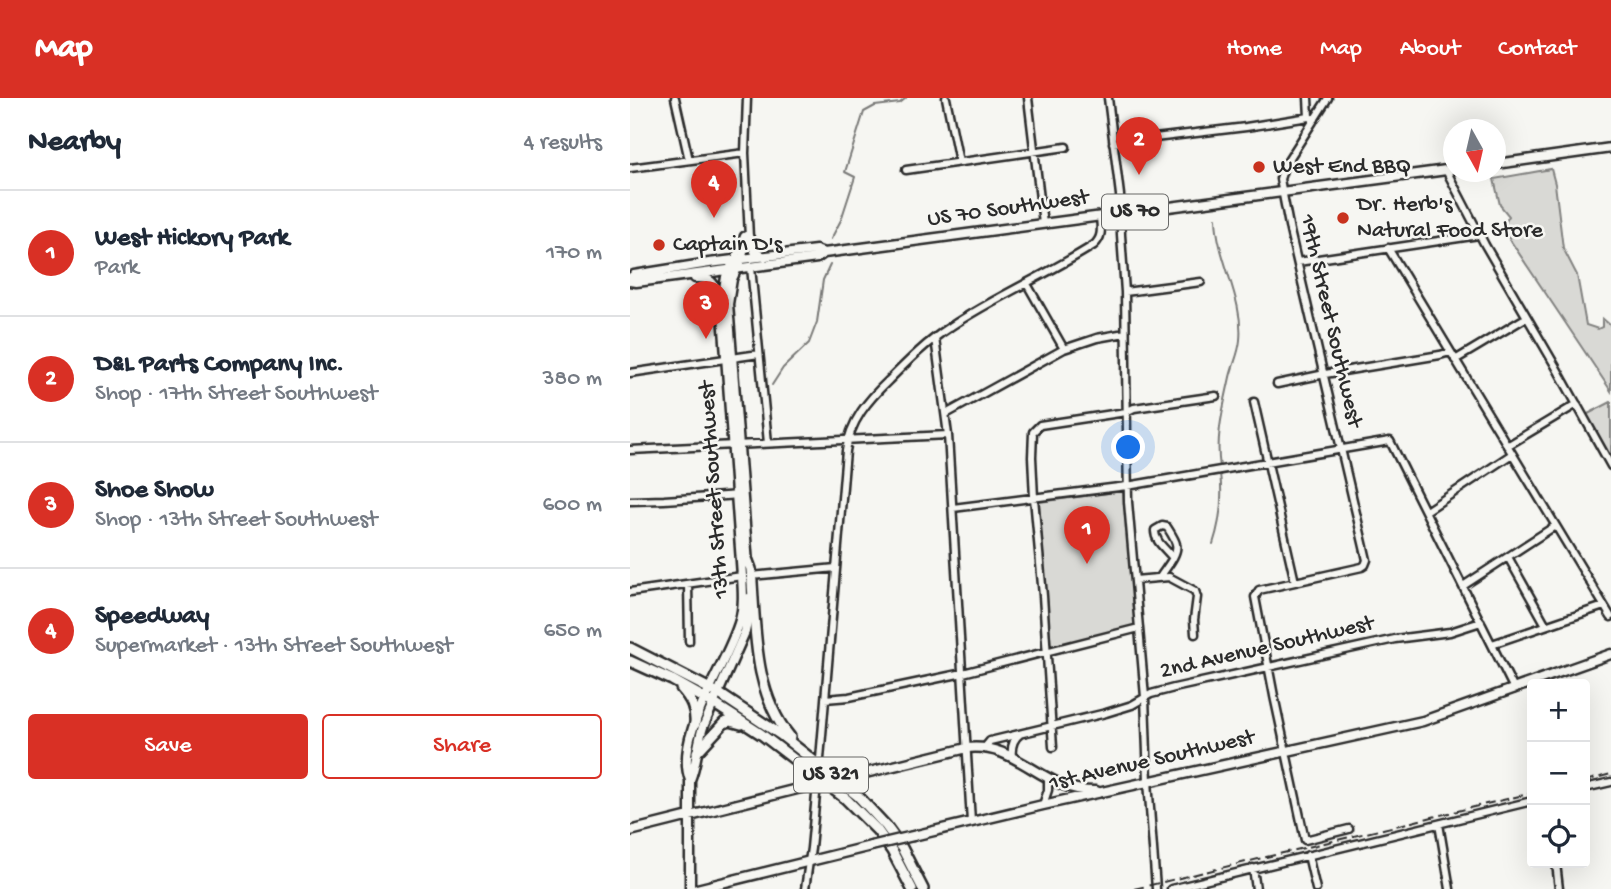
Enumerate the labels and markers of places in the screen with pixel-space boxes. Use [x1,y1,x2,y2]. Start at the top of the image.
pin: 2 [1116,117,1162,175]
place label: West End BBQ [1273,154,1411,181]
marker: West End BBQ [1251,159,1267,175]
pin: 4 [691,160,737,218]
place label: Dr. Herb's Natural Food Store [1355,192,1544,245]
marker: Dr. Herb's Natural Food Store [1335,210,1351,226]
place label: Captain D's [673,232,783,259]
marker: Captain D's [651,237,667,253]
pin: 3 [683,281,729,339]
pin: 1 [1064,506,1110,564]

